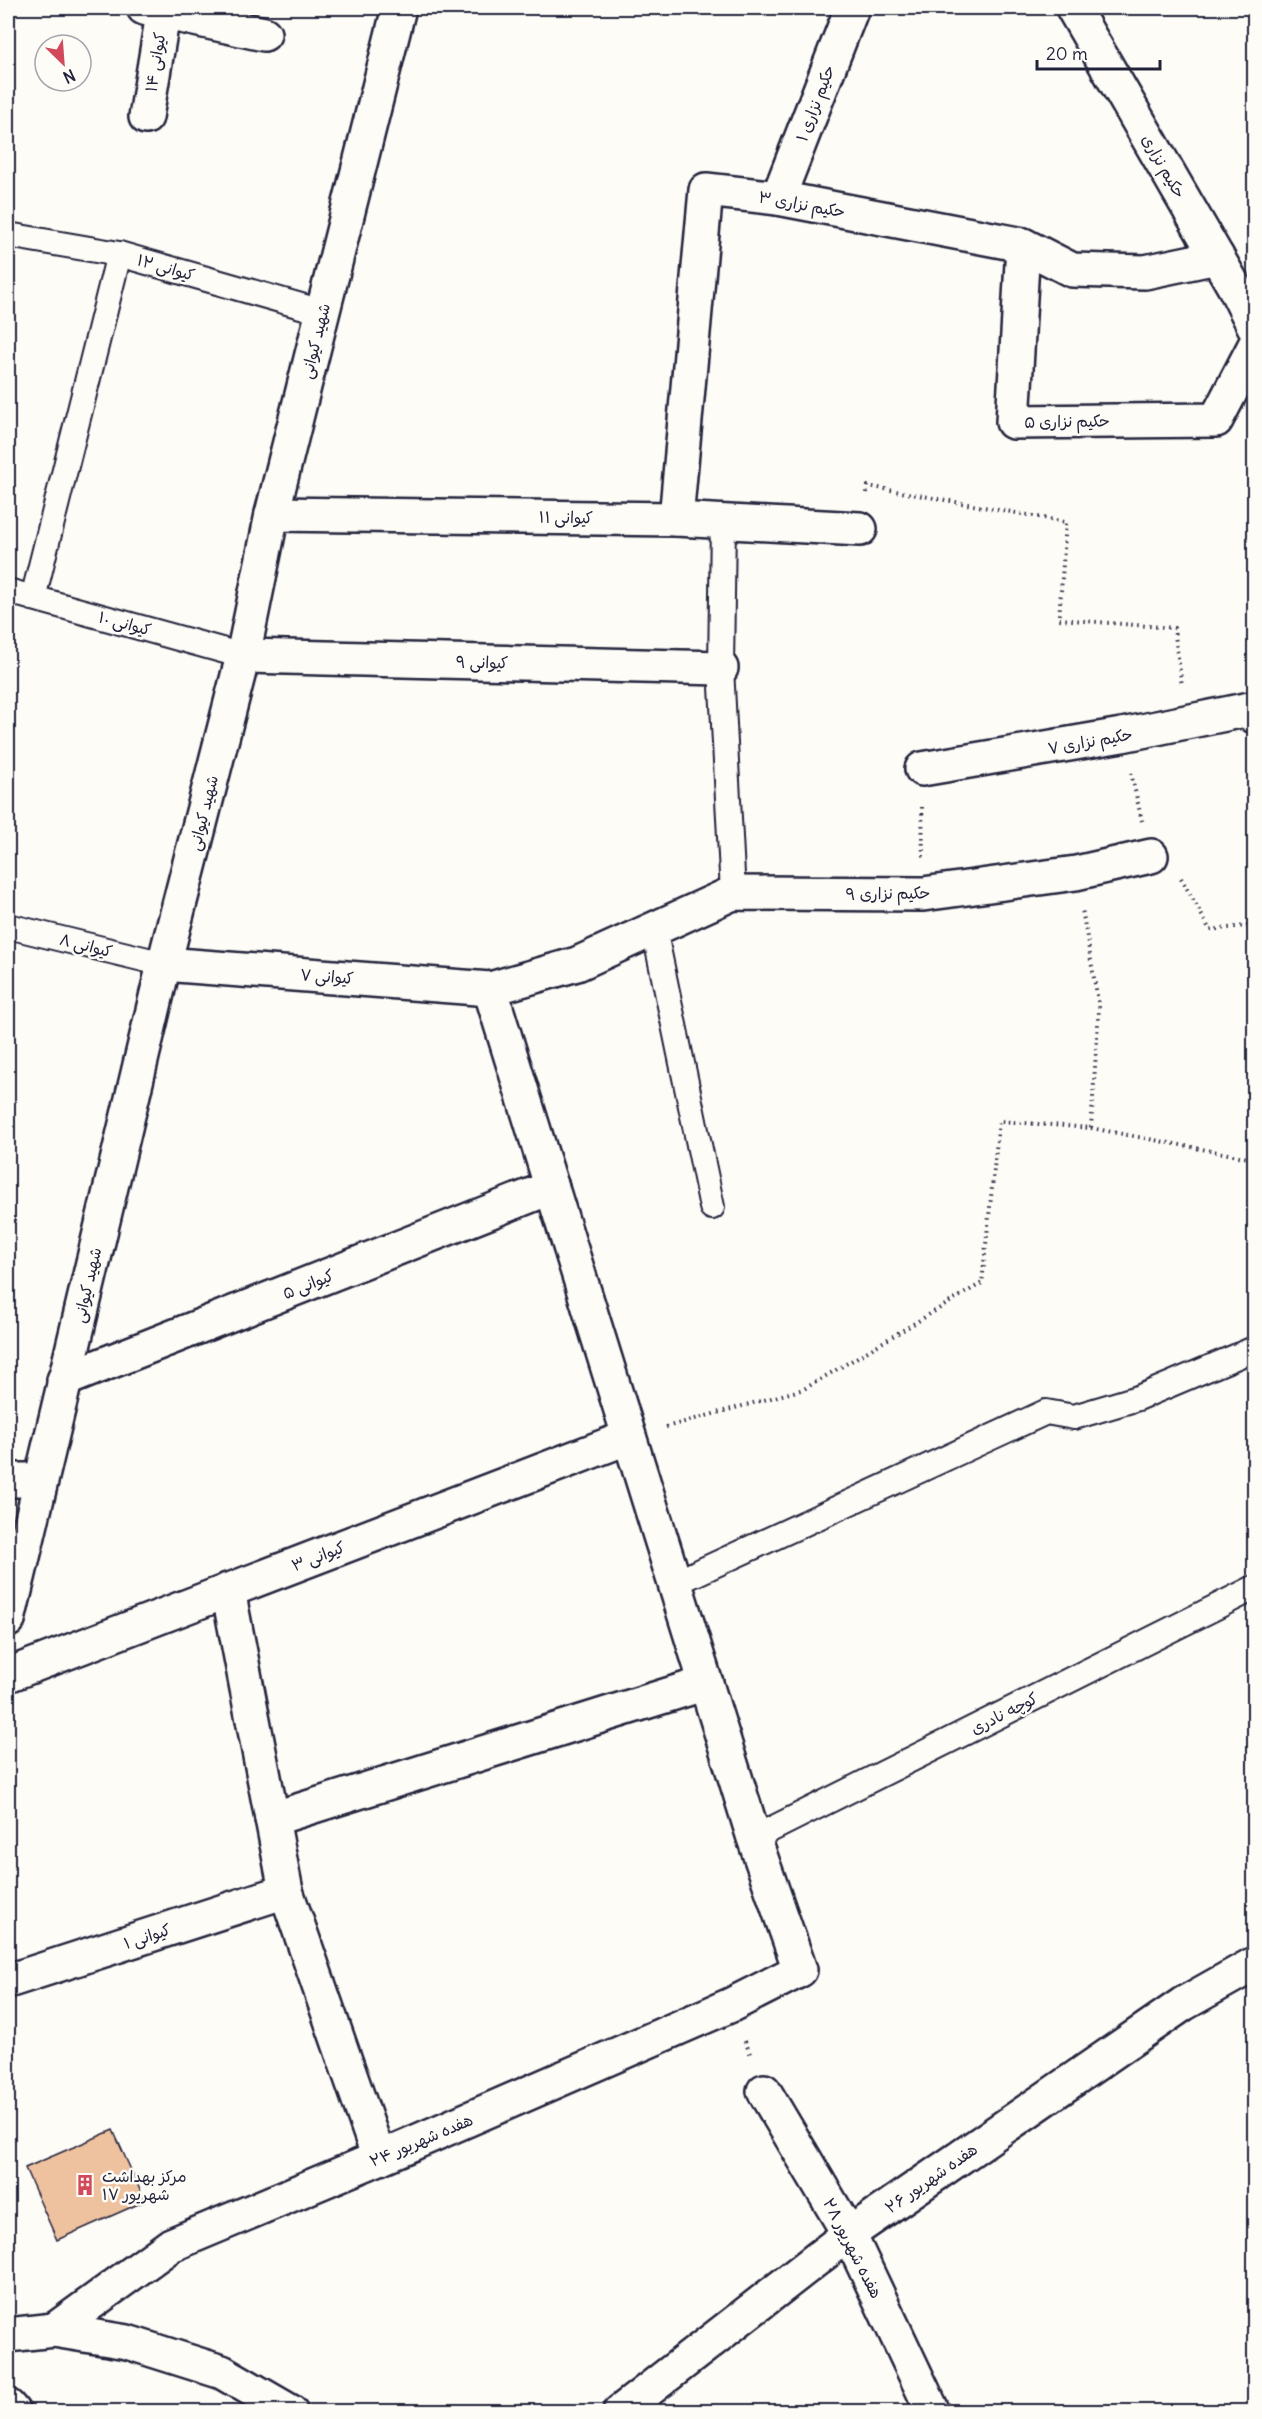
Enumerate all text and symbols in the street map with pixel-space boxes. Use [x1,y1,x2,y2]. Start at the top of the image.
street label: کیوانی ۱۴ [140,31,171,93]
north arrow [33,33,93,93]
scale bar [1037,33,1160,71]
text: 20 m [1046,42,1088,65]
street label: حکیم نزاری ۱ [791,62,842,145]
text: N [60,65,79,88]
street label: حکیم نزاری [1135,130,1190,203]
street label: حکیم نزاری ۳ [757,187,847,224]
street label: کیوانی ۱۲ [135,249,197,286]
street label: شهید کیوانی [296,301,335,381]
street label: حکیم نزاری ۵ [1024,410,1110,435]
street label: کیوانی ۱۱ [539,507,593,528]
street label: کیوانی ۱۰ [96,606,154,641]
street label: کیوانی ۹ [456,652,509,673]
street label: حکیم نزاری ۷ [1046,724,1135,761]
street label: شهید کیوانی [184,773,223,853]
street label: حکیم نزاری ۹ [846,882,931,907]
street label: کیوانی ۸ [57,929,115,962]
street label: کیوانی ۷ [299,964,355,989]
street label: شهید کیوانی [69,1245,106,1325]
street label: کیوانی ۵ [279,1265,337,1304]
street label: کیوانی ۳ [288,1537,348,1576]
street label: کوچه نادری [967,1688,1042,1739]
street label: کیوانی ۱ [121,1919,173,1954]
street label: هفده شهریور ۲۴ [366,2109,476,2172]
street label: هفده شهریور ۲۶ [881,2139,982,2218]
place label: مرکز بهداشت ۱۷ شهریور [102,2166,187,2205]
building icon: مرکز بهداشت ۱۷ شهریور [73,2173,97,2197]
street label: هفده شهریور ۲۸ [818,2195,887,2302]

